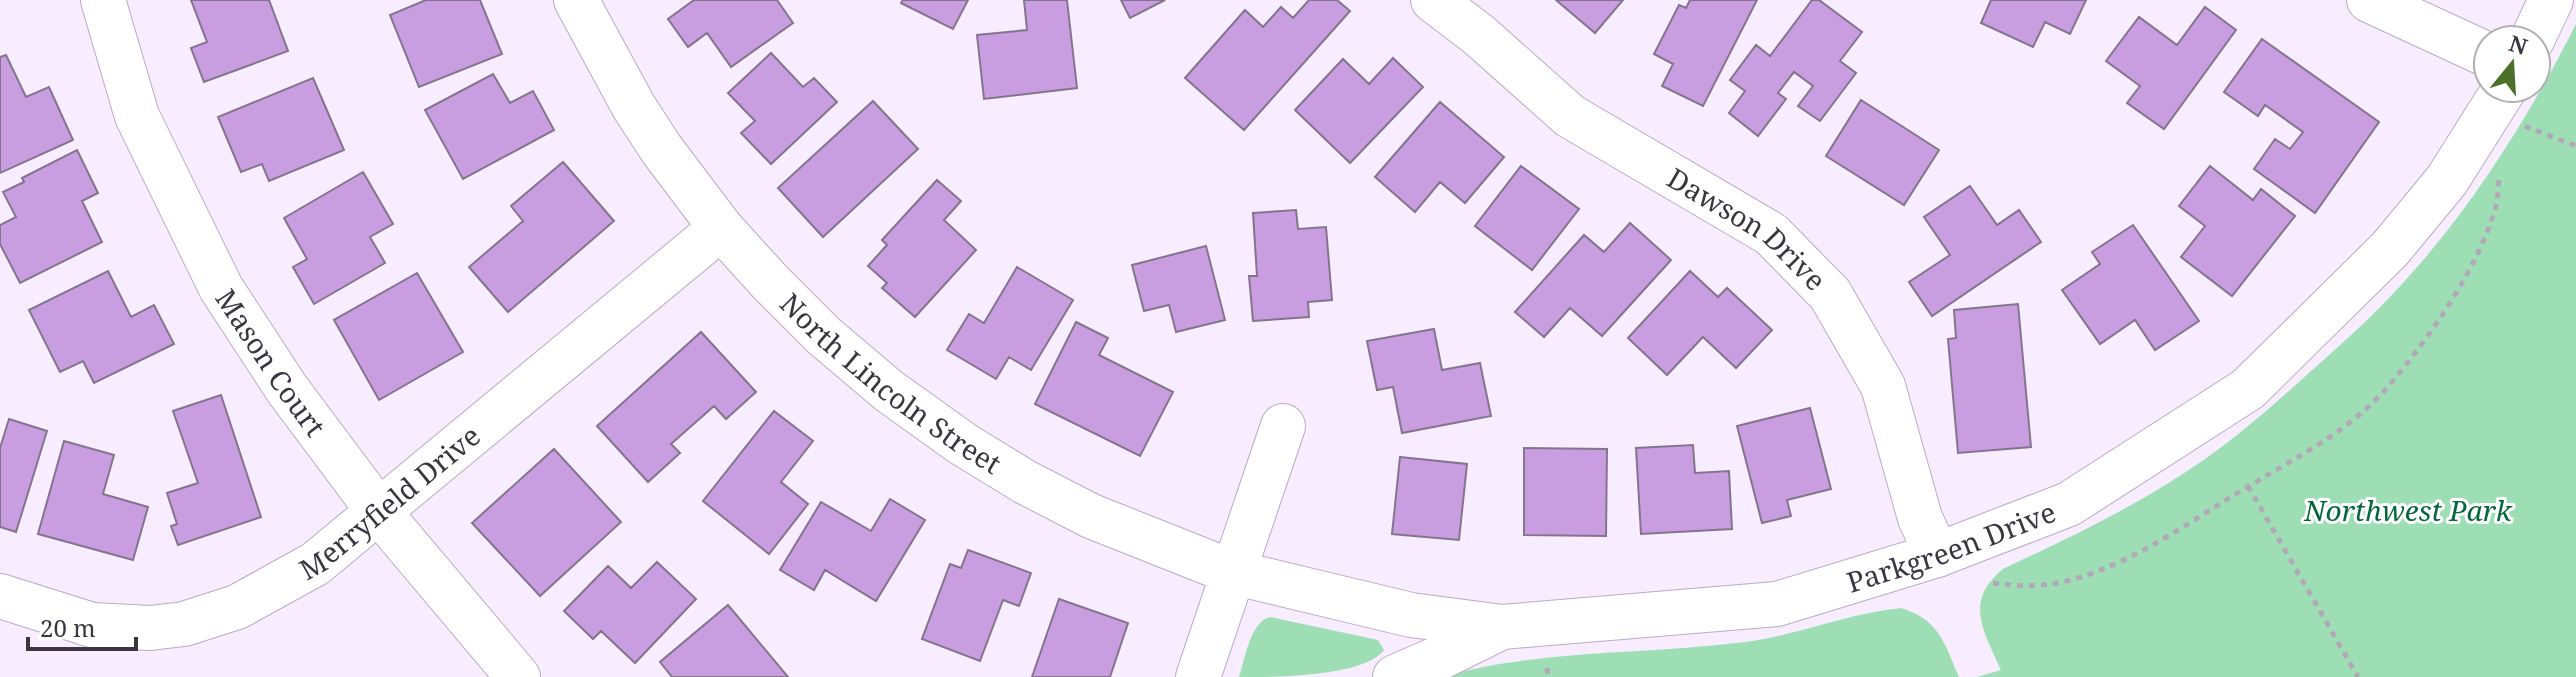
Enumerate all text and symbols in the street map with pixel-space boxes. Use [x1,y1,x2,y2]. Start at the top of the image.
north arrow [2472,24,2552,104]
text: N [2506,27,2531,61]
street label: Dawson Drive [1661,158,1835,298]
street label: Mason Court [208,281,335,444]
street label: North Lincoln Street [772,284,1009,482]
street label: Merryfield Drive [292,416,488,588]
park label: Northwest Park [2303,491,2513,529]
street label: Parkgreen Drive [1842,492,2061,601]
scale bar [28,601,136,651]
text: 20 m [40,611,96,644]

